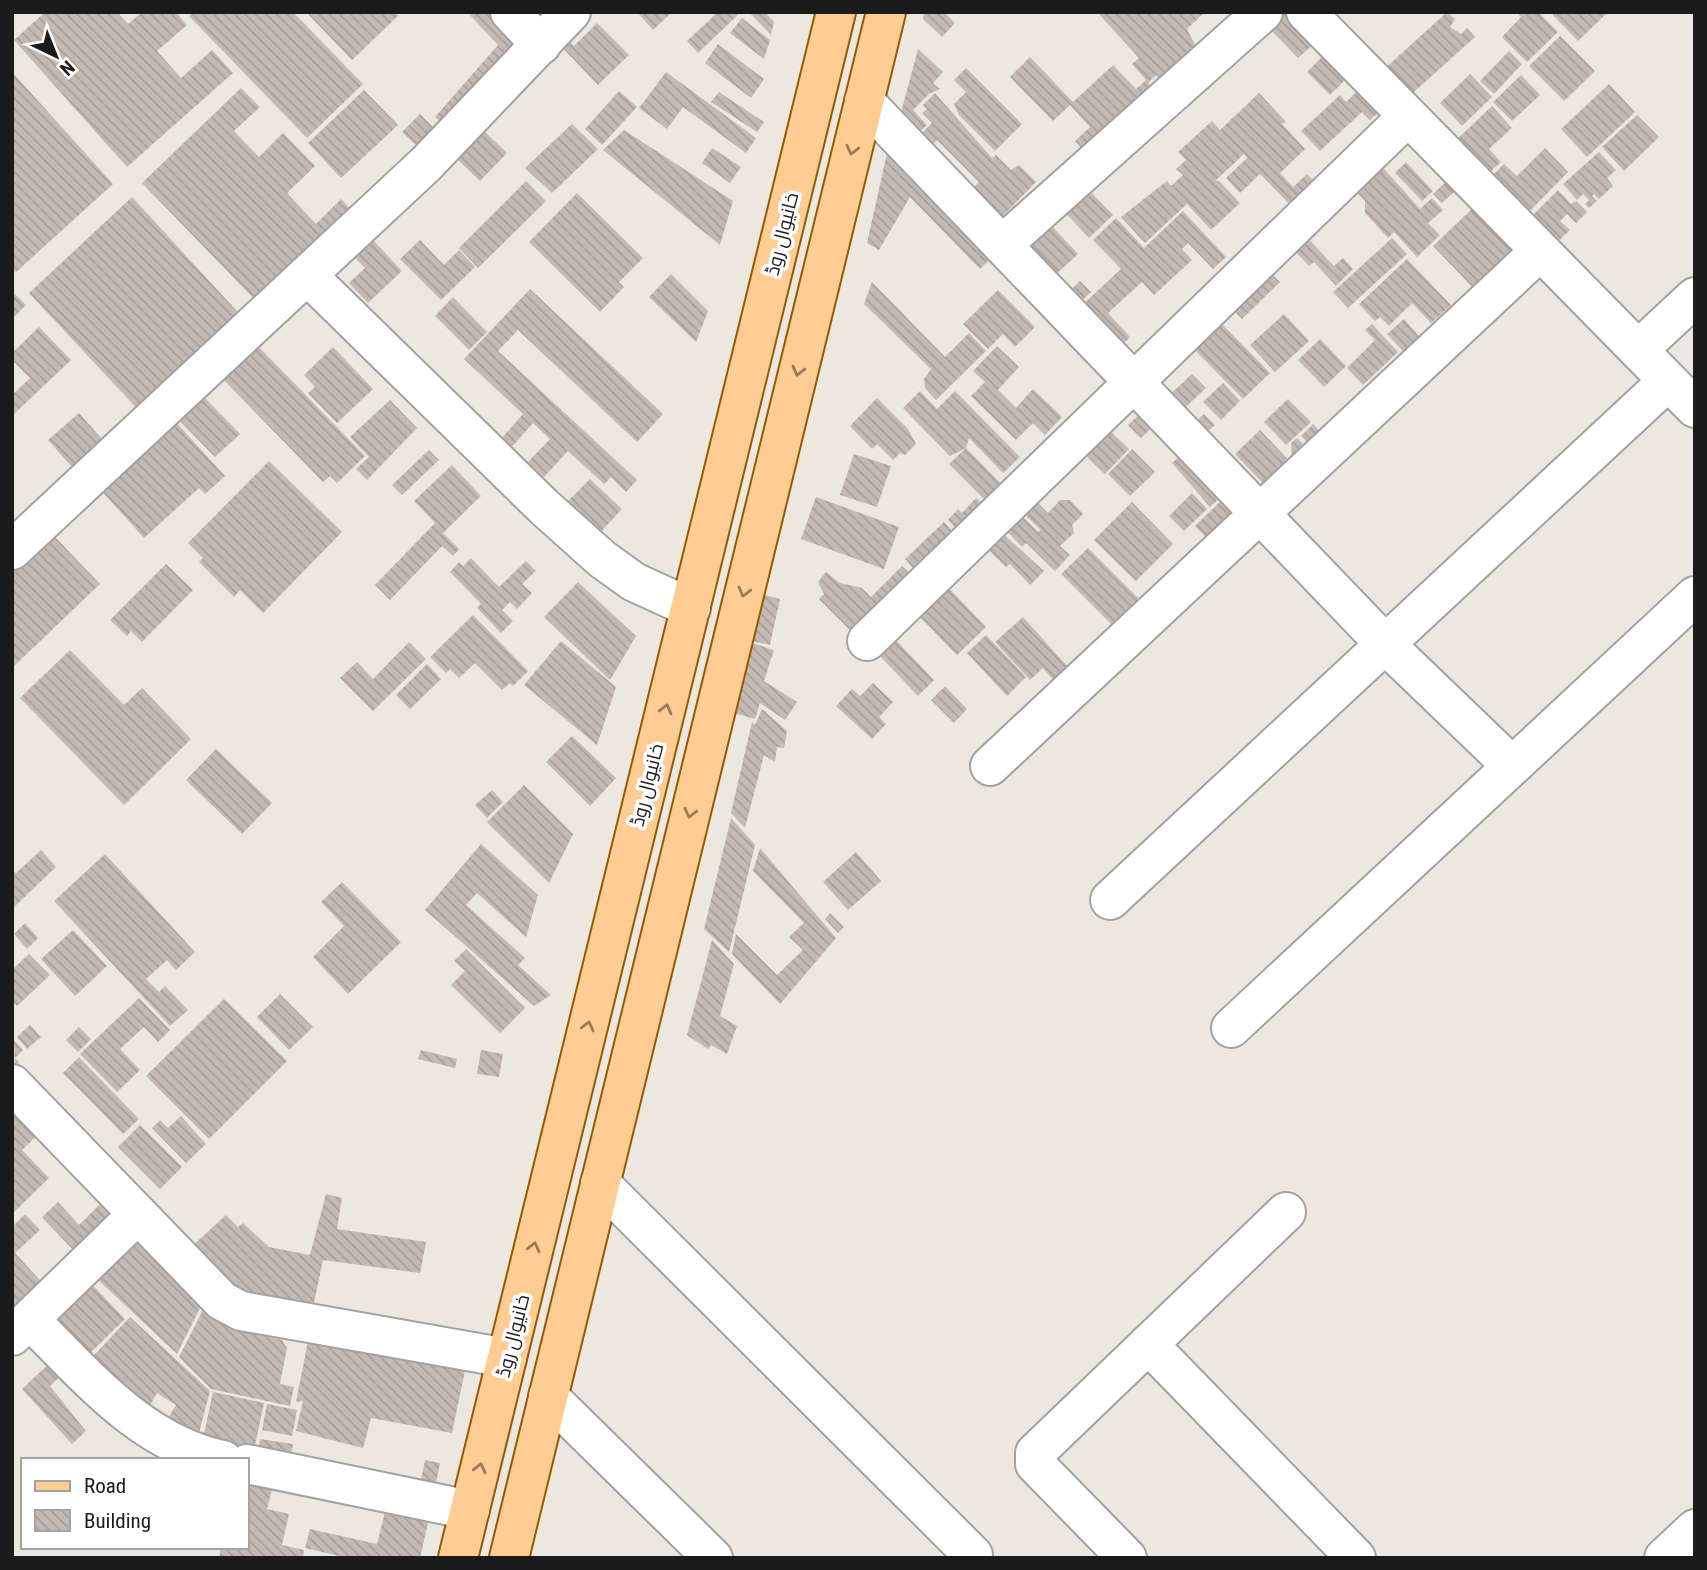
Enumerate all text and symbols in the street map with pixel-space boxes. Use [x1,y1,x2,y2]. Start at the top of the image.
north arrow [21,21,91,91]
text: N [55,56,79,80]
one-way arrow [846,144,860,156]
street label: خانیوال روڈ [761,190,803,278]
one-way arrow [792,365,806,377]
one-way arrow [738,586,752,598]
one-way arrow [658,704,672,716]
street label: خانیوال روڈ [626,741,668,829]
one-way arrow [684,807,698,819]
one-way arrow [580,1020,595,1032]
one-way arrow [526,1241,541,1253]
street label: خانیوال روڈ [492,1292,534,1380]
legend [21,1458,248,1549]
one-way arrow [472,1462,487,1474]
text: Road [84,1474,126,1498]
text: Building [84,1509,151,1533]

